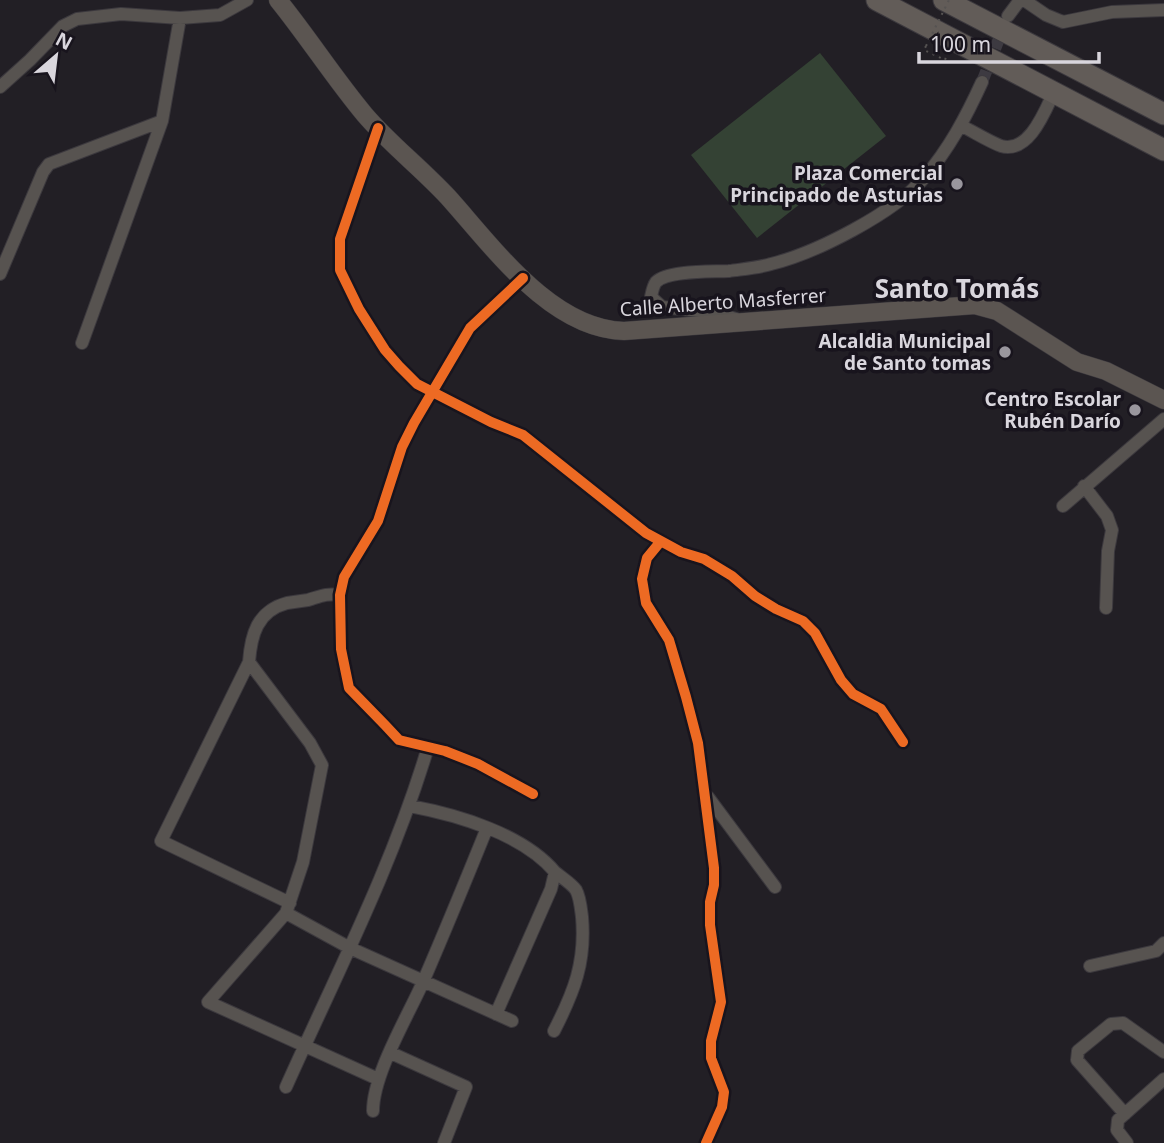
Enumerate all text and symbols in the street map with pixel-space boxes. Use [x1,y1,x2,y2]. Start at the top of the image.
north arrow [21,21,91,91]
scale bar [919,21,1099,65]
text: N [51,26,77,56]
text: 100 m [930,30,991,58]
place label: Plaza Comercial Principado de Asturias [730,160,943,208]
marker: Plaza Comercial Principado de Asturias [949,176,965,192]
district label: Santo Tomás [875,270,1039,306]
street label: Calle Alberto Masferrer [619,282,827,322]
place label: Alcaldia Municipal de Santo tomas [818,328,991,376]
marker: Alcaldia Municipal de Santo tomas [997,344,1013,360]
place label: Centro Escolar Rubén Darío [985,386,1121,434]
marker: Centro Escolar Rubén Darío [1127,402,1143,418]

